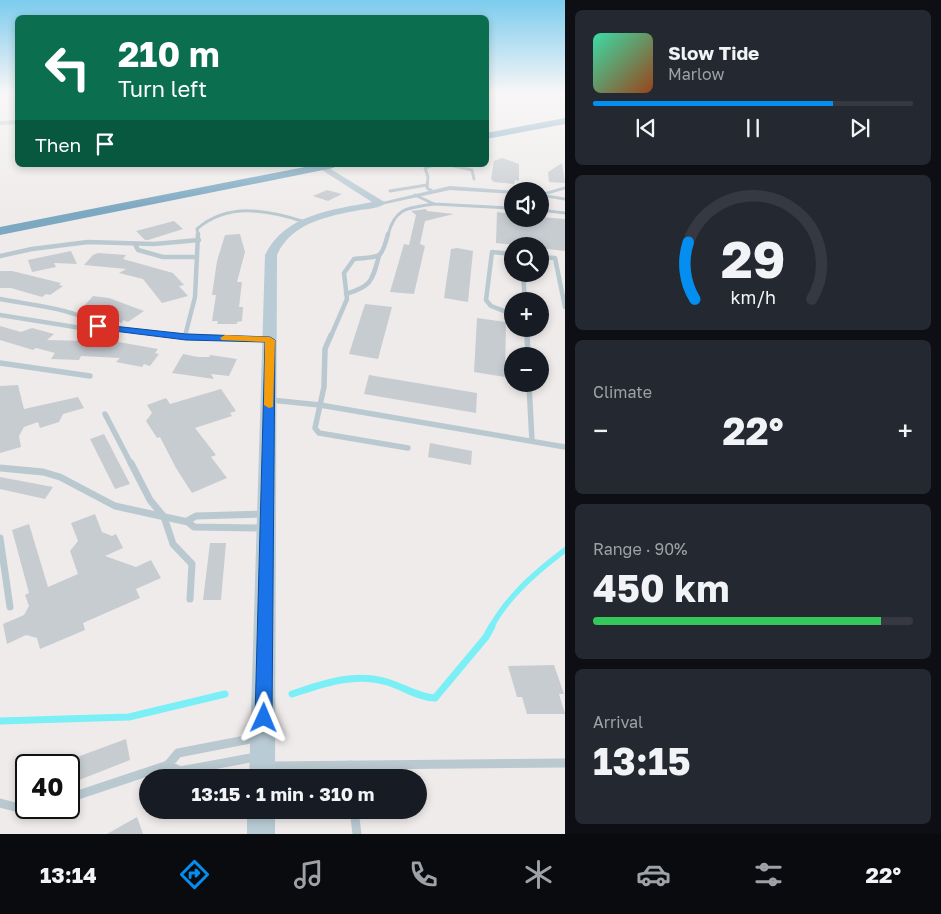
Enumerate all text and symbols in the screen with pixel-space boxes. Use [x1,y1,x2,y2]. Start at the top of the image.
text: 210 m [118,33,220,75]
icon: left [35,35,100,100]
text: Slow Tide [668,41,759,64]
text: Marlow [668,64,724,84]
text: Turn left [118,75,207,102]
icon: previous [632,114,660,142]
icon: pause [739,114,767,142]
icon: next [846,114,874,142]
icon: arrive [91,130,119,158]
text: Then [35,133,81,156]
map controls [504,182,549,392]
button: sound [504,182,549,227]
text: 29 [721,227,785,289]
button: search [504,237,549,282]
text: km/h [730,286,776,308]
button: + [504,292,549,337]
pin [77,305,119,347]
icon: arrive [84,312,112,340]
button: − [504,347,549,392]
text: Climate [593,382,652,402]
text: 22° [722,408,784,453]
text: − [593,414,608,447]
text: + [898,414,913,447]
text: Range · 90% [593,539,688,559]
text: 450 km [593,565,729,610]
position arrow [237,691,289,743]
text: Arrival [593,712,643,732]
text: 13:15 [593,738,691,783]
speed limit sign: 40 [15,754,80,819]
text: 13:15 · 1 min · 310 m [192,782,374,805]
icon: directions [177,857,212,892]
icon: music [291,857,326,892]
icon: phone [406,857,441,892]
icon: climate [521,857,556,892]
icon: car [636,857,671,892]
icon: filters [751,857,786,892]
text: 13:14 [40,861,97,888]
text: 22° [866,861,901,888]

